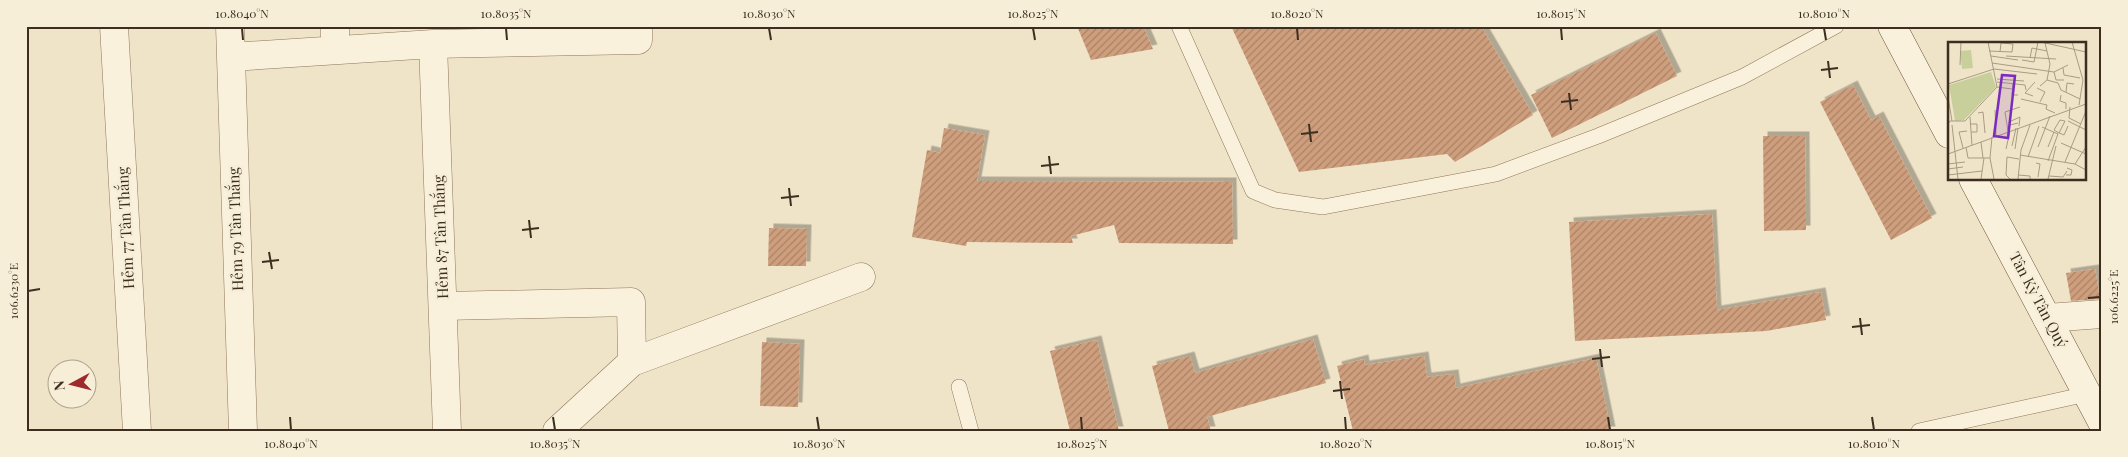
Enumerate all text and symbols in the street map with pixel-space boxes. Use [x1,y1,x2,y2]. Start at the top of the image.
text: 10.8040°N [215,5,269,21]
text: 10.8035°N [481,5,532,21]
text: 10.8030°N [743,5,796,21]
text: 10.8025°N [1007,5,1059,21]
text: 10.8020°N [1270,5,1324,21]
text: 10.8015°N [1536,5,1586,21]
text: 10.8010°N [1798,5,1850,21]
inset map [1948,42,2086,180]
street label: Hẻm 77 Tân Thắng [112,166,138,290]
street label: Hẻm 79 Tân Thắng [223,167,247,291]
street label: Hẻm 87 Tân Thắng [428,175,452,299]
street label: Tân Kỳ Tân Quý [2005,248,2073,352]
text: 106.6230°E [5,263,21,319]
text: 106.6225°E [2105,270,2121,324]
north arrow [48,360,98,410]
text: N [49,379,69,392]
text: 10.8040°N [264,435,318,451]
text: 10.8035°N [530,435,581,451]
text: 10.8030°N [793,435,846,451]
text: 10.8025°N [1056,435,1108,451]
text: 10.8020°N [1319,435,1373,451]
text: 10.8015°N [1585,435,1635,451]
text: 10.8010°N [1848,435,1900,451]

